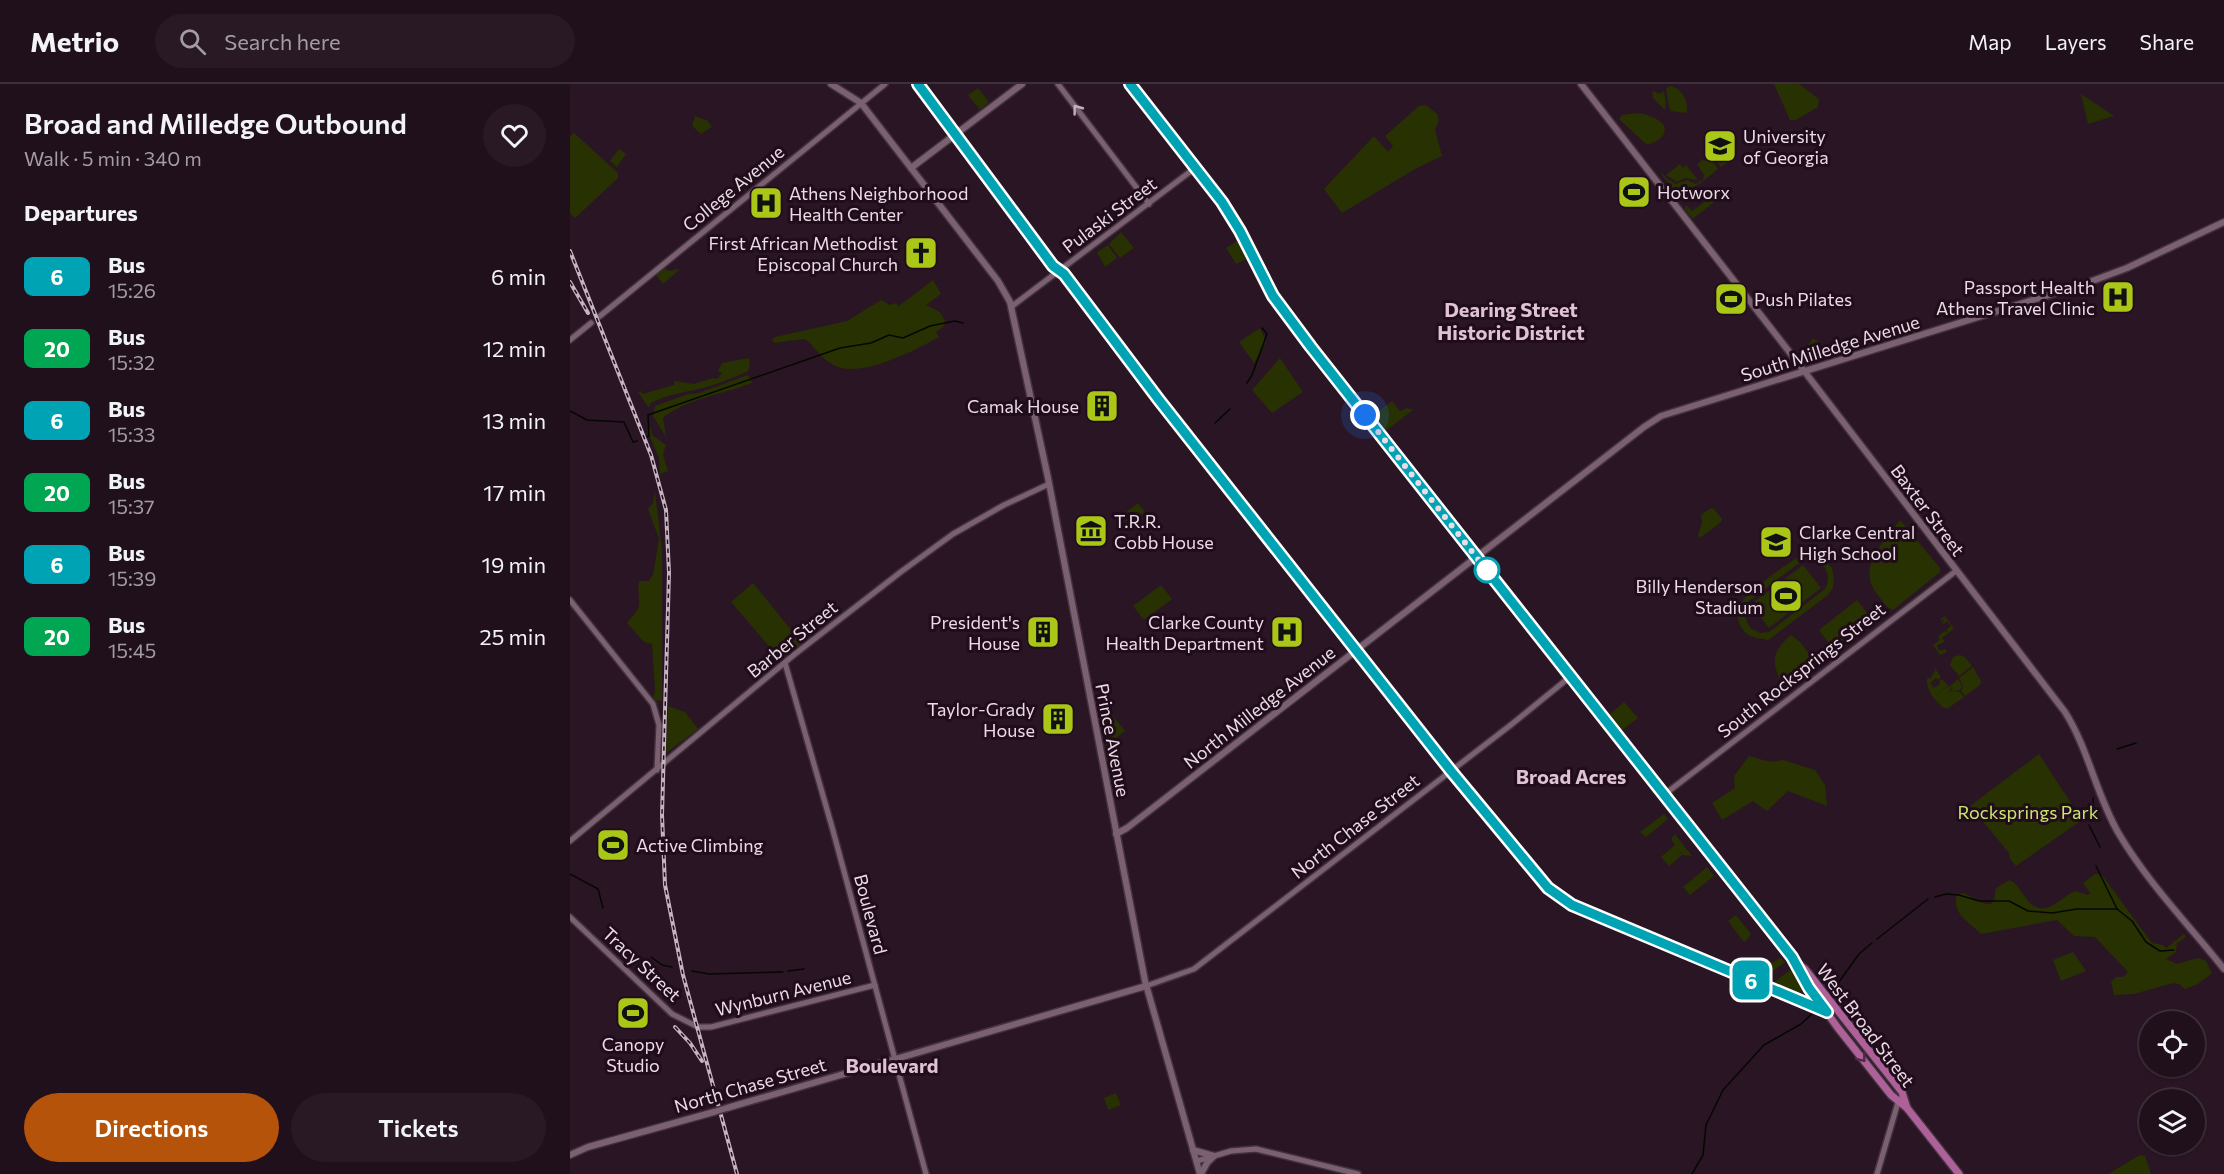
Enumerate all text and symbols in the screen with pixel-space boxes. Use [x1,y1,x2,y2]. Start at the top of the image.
search box [155,14,575,68]
text: Metrio [30,24,119,58]
icon: search [176,25,209,58]
text: Search here [224,28,341,55]
text: Map [1968,29,2012,54]
text: Layers [2045,29,2107,54]
text: Share [2140,29,2194,54]
button: heart [483,104,546,167]
one-way arrow [1073,105,1084,116]
text: Broad and Milledge Outbound [24,106,407,140]
place label: University of Georgia [1743,125,1829,168]
school or university icon: University of Georgia [1702,128,1738,164]
street label: College Avenue [678,140,788,236]
text: Walk · 5 min · 340 m [24,146,202,170]
street label: Pulaski Street [1058,172,1160,258]
sports icon: Hotworx [1616,174,1652,210]
place label: Hotworx [1657,181,1731,203]
place label: Athens Neighborhood Health Center [789,182,968,225]
hospital icon: Athens Neighborhood Health Center [748,185,784,221]
text: Departures [24,199,138,226]
place label: First African Methodist Episcopal Church [709,232,898,275]
church icon: First African Methodist Episcopal Church [903,235,939,271]
text: Bus [108,251,145,278]
text: 6 min [491,263,546,290]
text: 6 [51,264,63,289]
place label: Passport Health Athens Travel Clinic [1936,276,2095,319]
text: 15:26 [108,278,156,302]
hospital icon: Passport Health Athens Travel Clinic [2100,279,2136,315]
sports icon: Push Pilates [1713,281,1749,317]
place label: Push Pilates [1754,288,1852,310]
district label: Dearing Street Historic District [1437,297,1585,344]
street label: South Milledge Avenue [1738,310,1922,386]
text: Bus [108,323,145,350]
text: 12 min [483,335,546,362]
text: 20 [44,336,70,361]
text: 15:32 [108,350,155,374]
building icon: Camak House [1084,388,1120,424]
text: Bus [108,395,145,422]
place label: Camak House [967,395,1079,417]
your location [1350,400,1380,430]
text: 13 min [482,407,546,434]
text: 6 [51,408,63,433]
text: 15:33 [108,422,156,446]
street label: Baxter Street [1886,460,1970,560]
text: Bus [108,467,145,494]
text: 17 min [483,479,546,506]
text: 20 [44,480,70,505]
text: 15:37 [108,494,155,518]
place label: T.R.R. Cobb House [1114,510,1214,553]
museum icon: T.R.R. Cobb House [1073,513,1109,549]
place label: Clarke Central High School [1799,521,1915,564]
school or university icon: Clarke Central High School [1758,524,1794,560]
text: Bus [108,539,145,566]
text: 19 min [482,551,546,578]
text: 6 [51,552,63,577]
unlabelled marker [1474,557,1500,583]
text: 15:39 [108,566,156,590]
place label: Billy Henderson Stadium [1636,575,1763,618]
sports icon: Billy Henderson Stadium [1768,578,1804,614]
street label: Barber Street [742,596,842,682]
street label: South Rocksprings Street [1713,598,1889,742]
text: Bus [108,611,145,638]
place label: President's House [930,611,1020,654]
place label: Clarke County Health Department [1106,611,1264,654]
building icon: President's House [1025,614,1061,650]
hospital icon: Clarke County Health Department [1269,614,1305,650]
text: 25 min [479,623,546,650]
text: 20 [44,624,70,649]
text: 15:45 [108,638,156,662]
street label: North Milledge Avenue [1179,641,1339,773]
street label: Prince Avenue [1091,681,1135,799]
place label: Taylor-Grady House [927,698,1035,741]
building icon: Taylor-Grady House [1040,701,1076,737]
district label: Broad Acres [1516,764,1626,788]
street label: North Chase Street [1286,769,1424,883]
park label: Rocksprings Park [1958,801,2099,823]
sports icon: Active Climbing [595,827,631,863]
place label: Active Climbing [636,834,764,856]
street label: Boulevard [850,872,892,956]
street label: Tracy Street [598,922,686,1006]
street label: West Broad Street [1812,959,1920,1091]
line badge: 6 [1732,960,1770,1000]
street label: Wynburn Avenue [713,966,853,1020]
text: 6 [1745,968,1757,993]
sports icon: Canopy Studio [615,995,651,1031]
map controls [2139,1011,2205,1155]
button: locate [2139,1011,2205,1077]
place label: Canopy Studio [602,1033,664,1076]
one-way arrow [1854,1051,1865,1062]
street label: North Chase Street [672,1053,828,1117]
district label: Boulevard [845,1053,939,1077]
button: layers [2139,1089,2205,1155]
button: Directions [24,1093,279,1162]
button: Tickets [291,1093,546,1162]

